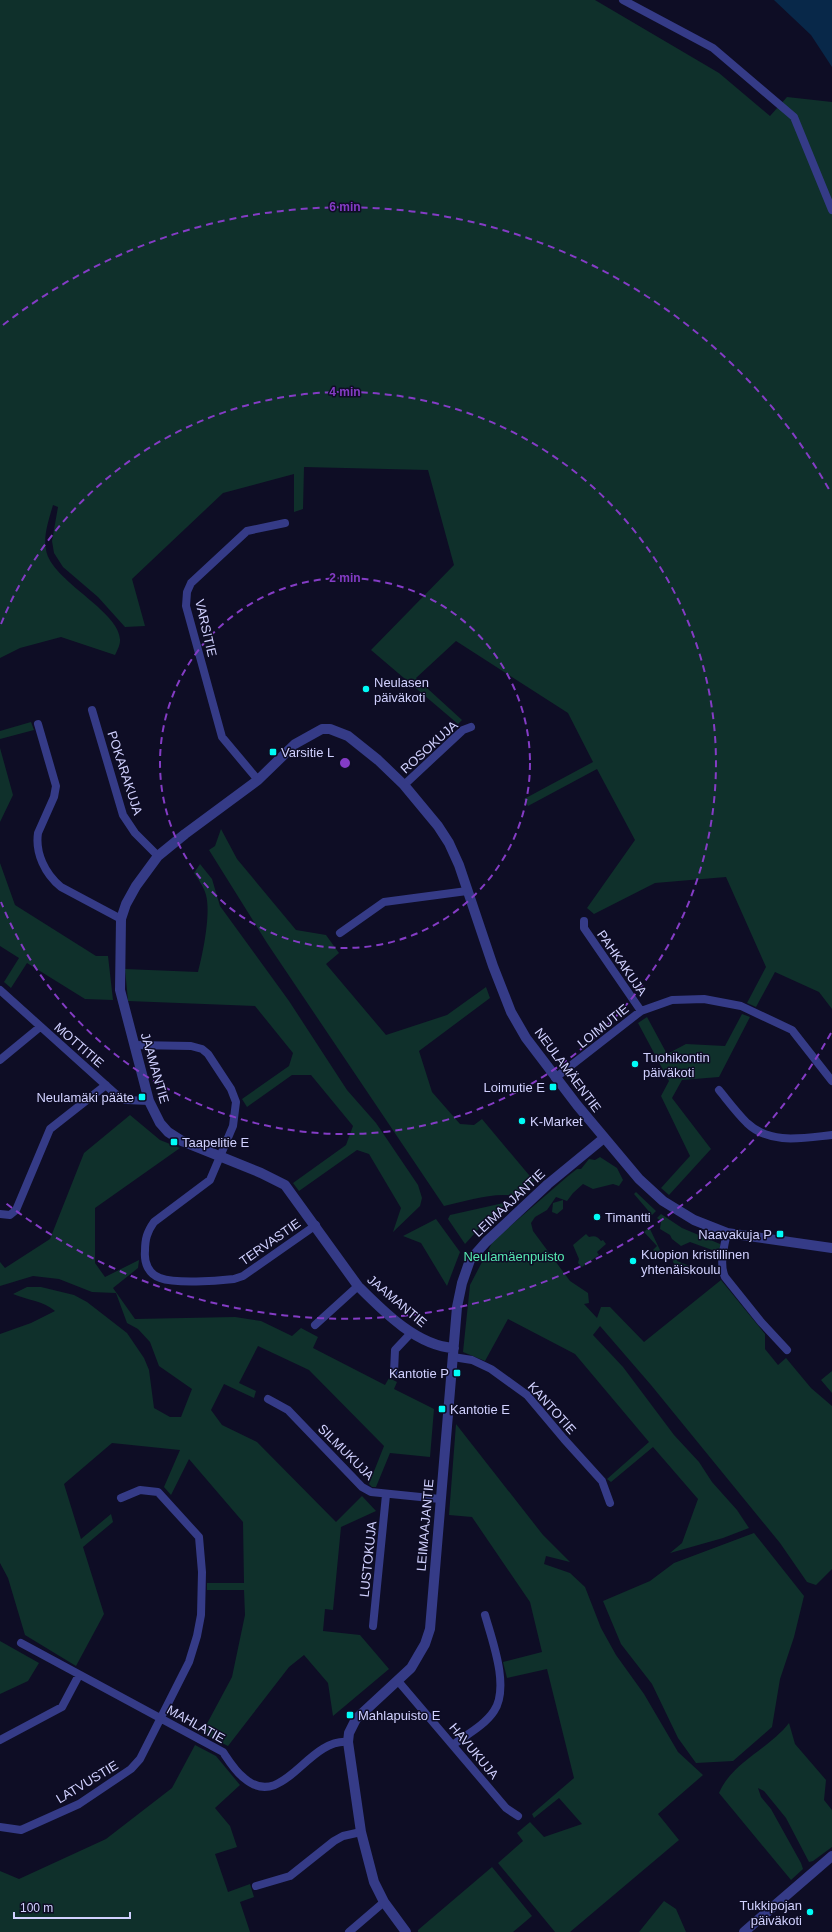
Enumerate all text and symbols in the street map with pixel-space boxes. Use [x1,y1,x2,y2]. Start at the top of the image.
text: 6 min [329,200,361,214]
text: 4 min [329,385,361,399]
text: 2 min [329,571,361,585]
street label: VARSITIE [192,598,220,658]
place label: Neulasen päiväkoti [374,675,429,705]
marker: Neulasen päiväkoti [361,684,371,694]
street label: ROSOKUJA [397,717,461,777]
street label: POKARAKUJA [104,729,146,817]
place label: Varsitie L [281,745,334,760]
marker: Varsitie L [268,747,278,757]
centre of rings [338,756,352,770]
street label: PAHKAKUJA [594,927,650,999]
street label: LOIMUTIE [574,1001,632,1051]
street label: MOTTITIE [51,1019,107,1071]
street label: NEULAMÄENTIE [532,1025,605,1115]
street label: JAAMANTIE [138,1031,172,1105]
place label: Tuohikontin päiväkoti [643,1050,710,1080]
marker: Tuohikontin päiväkoti [630,1059,640,1069]
place label: Loimutie E [484,1080,545,1095]
marker: Loimutie E [548,1082,558,1092]
place label: Neulamäki pääte [36,1090,134,1105]
marker: Neulamäki pääte [137,1092,147,1102]
place label: K-Market [530,1114,583,1129]
marker: K-Market [517,1116,527,1126]
place label: Taapelitie E [182,1135,250,1150]
marker: Taapelitie E [169,1137,179,1147]
street label: LEIMAAJANTIE [470,1166,548,1240]
place label: Timantti [605,1210,651,1225]
marker: Timantti [592,1212,602,1222]
street label: TERVASTIE [237,1215,304,1269]
place label: Naavakuja P [698,1227,772,1242]
marker: Naavakuja P [775,1229,785,1239]
place label: Kuopion kristillinen yhtenäiskoulu [641,1247,749,1277]
park label: Neulamäenpuisto [463,1249,565,1264]
marker: Kuopion kristillinen yhtenäiskoulu [628,1256,638,1266]
street label: JAAMANTIE [364,1272,430,1330]
place label: Kantotie P [389,1366,449,1381]
marker: Kantotie P [452,1368,462,1378]
street label: KANTOTIE [525,1379,579,1437]
place label: Kantotie E [450,1402,510,1417]
marker: Kantotie E [437,1404,447,1414]
street label: SILMUKUJA [315,1421,377,1483]
street label: LEIMAAJANTIE [413,1478,437,1572]
street label: LUSTOKUJA [357,1520,379,1598]
street label: MAHLATIE [164,1702,228,1746]
place label: Mahlapuisto E [358,1708,441,1723]
marker: Mahlapuisto E [345,1710,355,1720]
street label: HAVUKUJA [446,1720,502,1782]
street label: LATVUSTIE [53,1757,121,1806]
scale bar [14,1894,130,1920]
place label: Tukkipojan päiväkoti [740,1898,802,1928]
text: 100 m [20,1901,53,1915]
marker: Tukkipojan päiväkoti [805,1907,815,1917]

